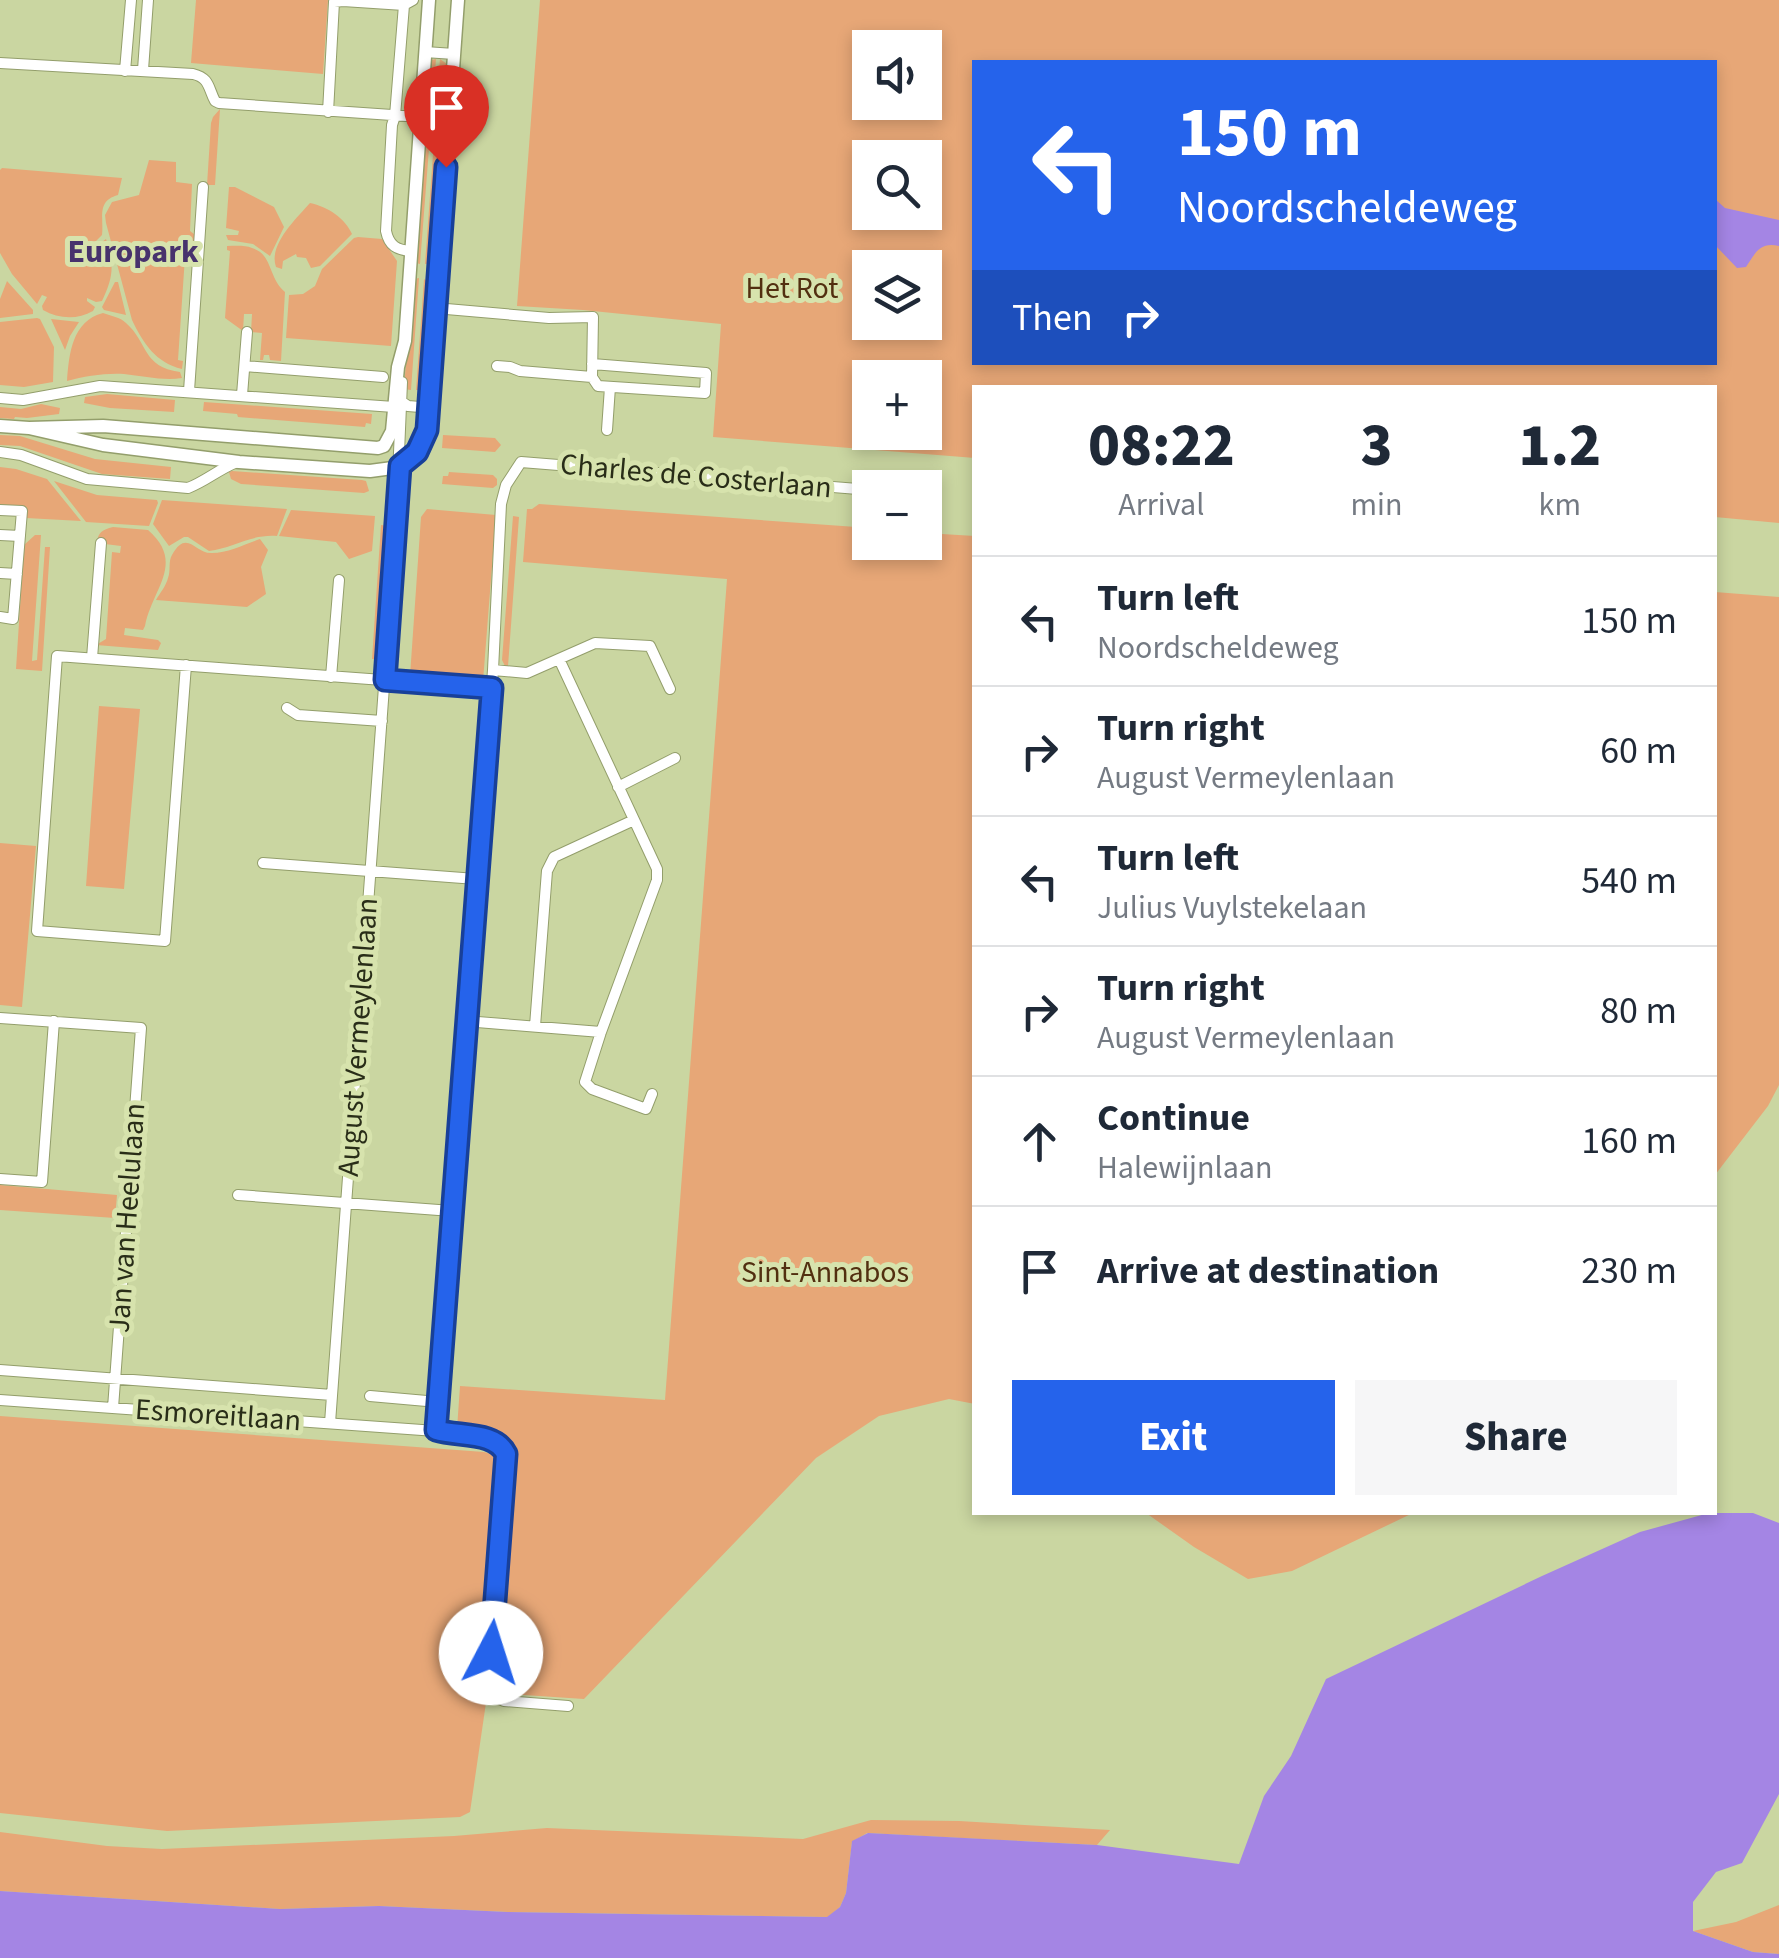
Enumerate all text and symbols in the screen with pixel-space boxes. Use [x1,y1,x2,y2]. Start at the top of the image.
map controls [852,30,942,560]
button: sound [852,30,942,120]
pin [404,65,489,168]
icon: arrive [419,80,474,135]
text: 150 m [1177,83,1362,183]
icon: left [1012,100,1142,230]
button: search [852,140,942,230]
text: Noordscheldeweg [1177,176,1517,240]
district label: Europark [67,229,199,275]
button: layers [852,250,942,340]
park label: Het Rot [746,267,838,310]
icon: right [1113,290,1168,345]
text: Then [1012,291,1093,345]
button: + [852,360,942,450]
text: 08:22 [1088,404,1235,489]
text: 3 [1361,404,1393,489]
text: 1.2 [1518,404,1601,489]
street label: Charles de Costerlaan [559,443,833,509]
button: − [852,470,942,560]
text: Arrival [1118,482,1204,528]
text: min [1351,482,1402,528]
text: km [1539,482,1581,528]
text: Turn left [1097,571,1239,625]
icon: left [1012,594,1067,649]
text: 150 m [1581,594,1677,648]
text: Noordscheldeweg [1097,625,1339,671]
text: Turn right [1097,701,1265,755]
icon: right [1012,724,1067,779]
text: 60 m [1600,724,1677,778]
text: August Vermeylenlaan [1097,755,1395,801]
text: Turn left [1097,831,1239,885]
icon: left [1012,854,1067,909]
text: 540 m [1581,854,1677,908]
text: Julius Vuylstekelaan [1097,885,1367,931]
street label: August Vermeylenlaan [327,896,389,1178]
text: Turn right [1097,961,1265,1015]
icon: right [1012,984,1067,1039]
text: 80 m [1600,984,1677,1038]
text: August Vermeylenlaan [1097,1015,1395,1061]
text: Continue [1097,1091,1250,1145]
street label: Jan van Heelulaan [98,1102,156,1334]
icon: ahead [1012,1114,1067,1169]
text: 160 m [1581,1114,1677,1168]
text: Halewijnlaan [1097,1145,1272,1191]
icon: arrive [1012,1244,1067,1299]
text: Arrive at destination [1097,1244,1439,1298]
text: 230 m [1581,1244,1677,1298]
park label: Sint-Annabos [741,1251,909,1294]
button: Exit [1012,1380,1335,1495]
button: Share [1355,1380,1677,1495]
street label: Esmoreitlaan [134,1388,302,1442]
position arrow [439,1601,543,1705]

